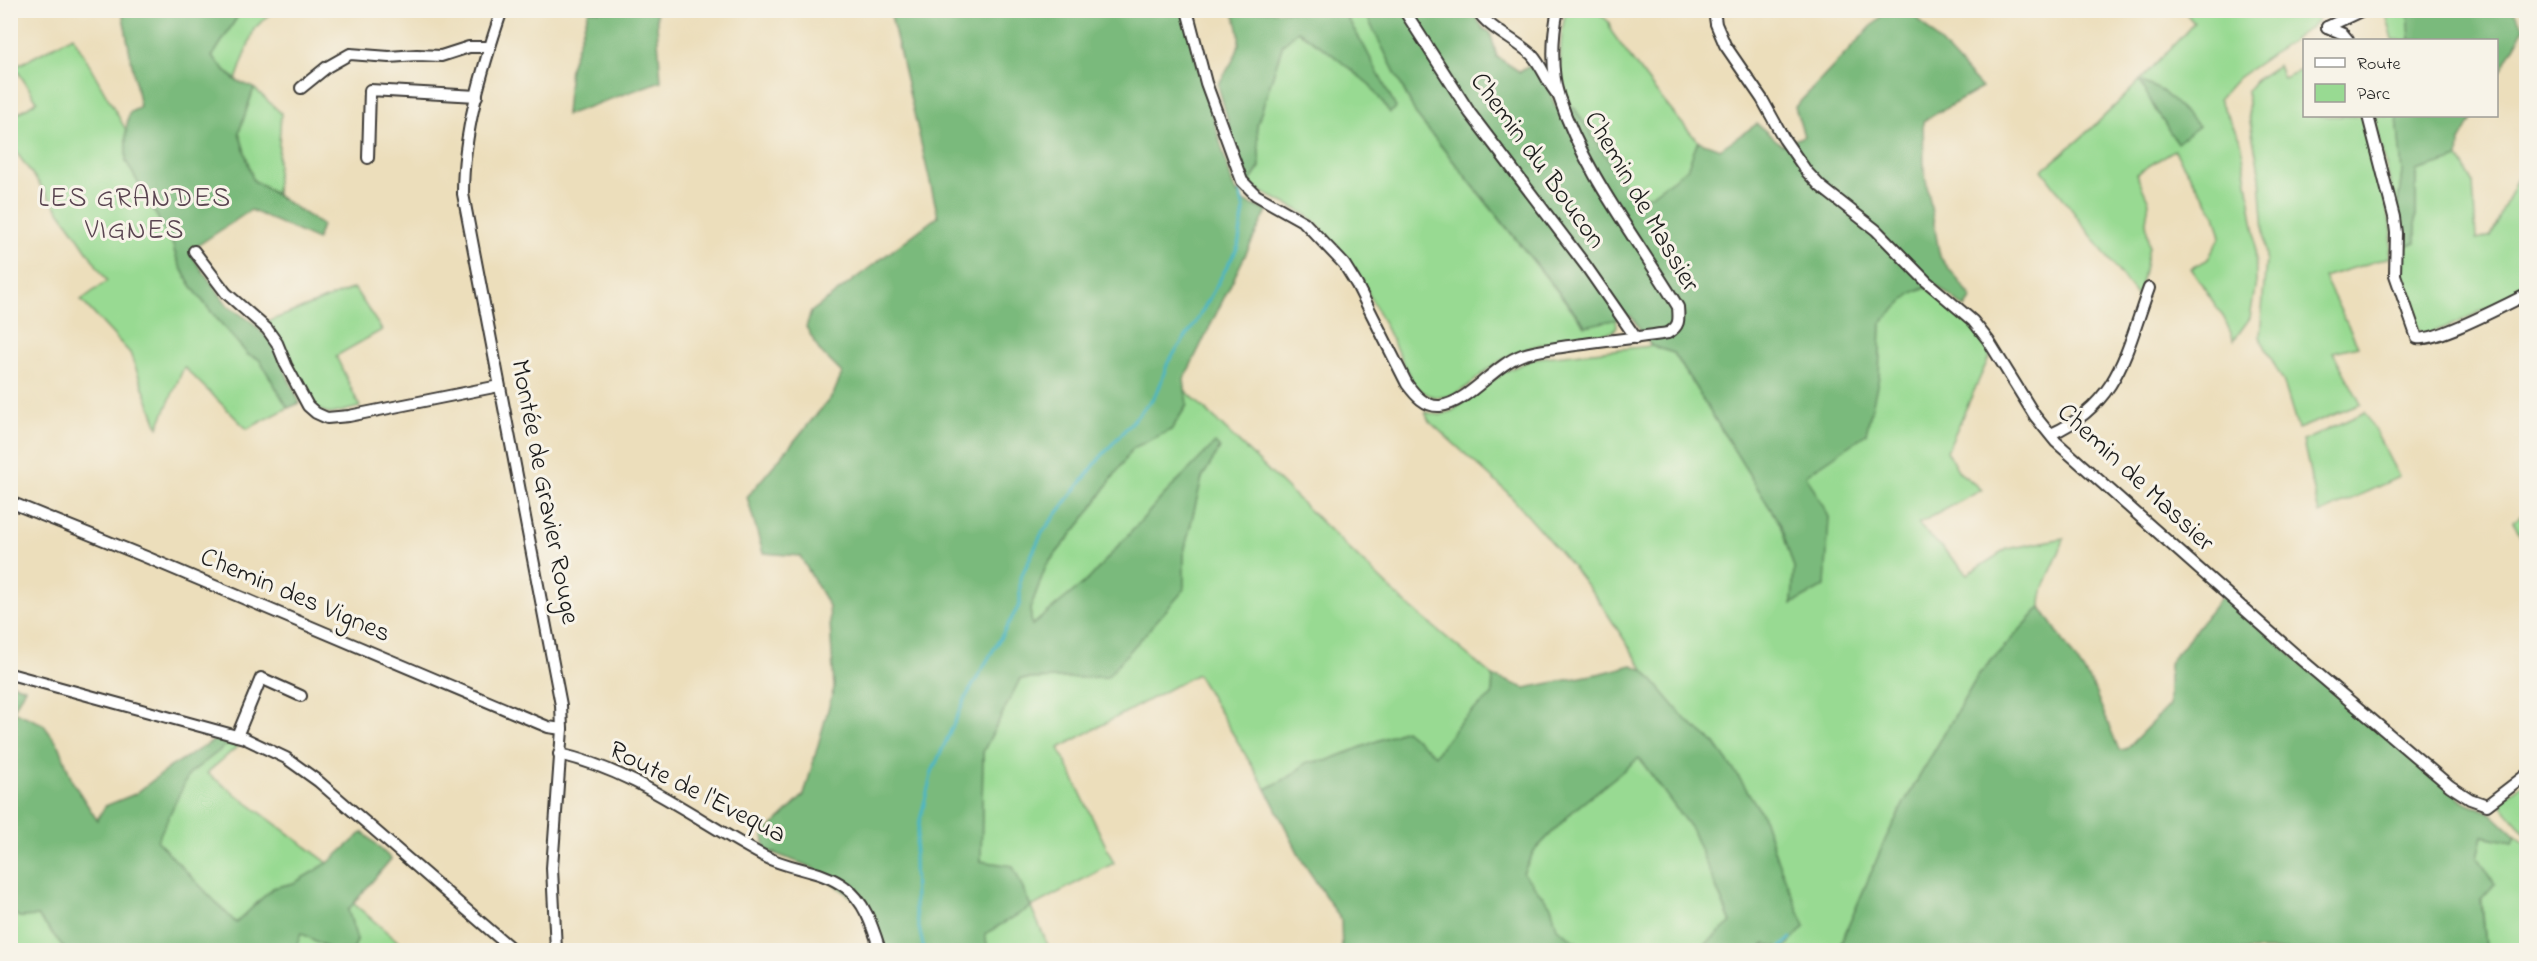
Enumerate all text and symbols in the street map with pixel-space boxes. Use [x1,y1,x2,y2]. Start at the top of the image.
legend [2303,39,2498,117]
text: Route [2357,52,2402,78]
street label: Chemin du Boucon [1460,65,1614,257]
text: Parc [2357,82,2390,108]
street label: Chemin de Massier [1573,104,1709,300]
district label: LES GRANDES VIGNES [38,179,232,252]
street label: Montée de Gravier Rouge [499,356,589,629]
street label: Chemin de Massier [2047,394,2223,562]
street label: Chemin des Vignes [194,538,396,654]
street label: Route de l'Evequa [602,731,792,855]

